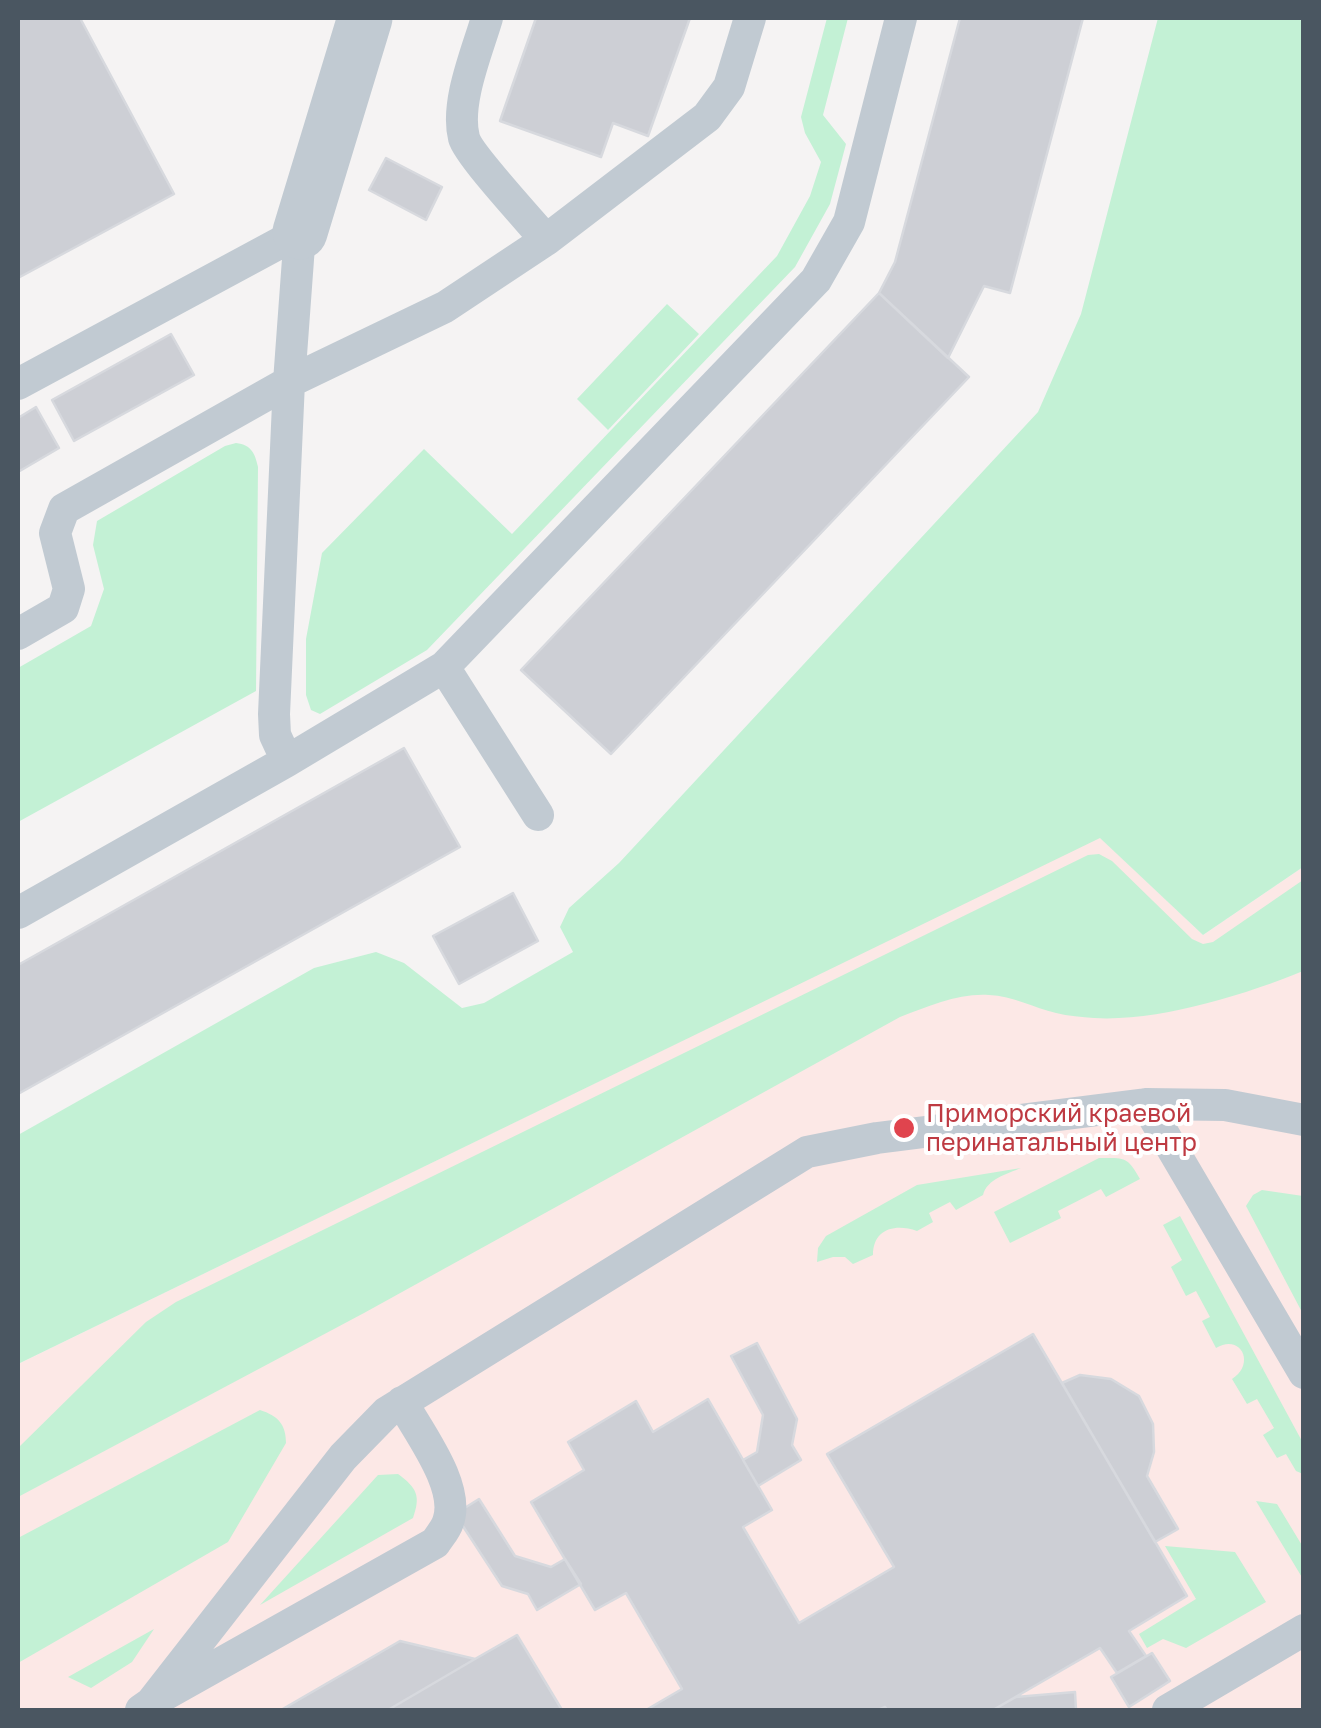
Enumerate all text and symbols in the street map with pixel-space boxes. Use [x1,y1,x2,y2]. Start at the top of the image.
place label: Приморский краевой перинатальный центр [926,1099,1197,1158]
marker: Приморский краевой перинатальный центр [891,1115,917,1141]

